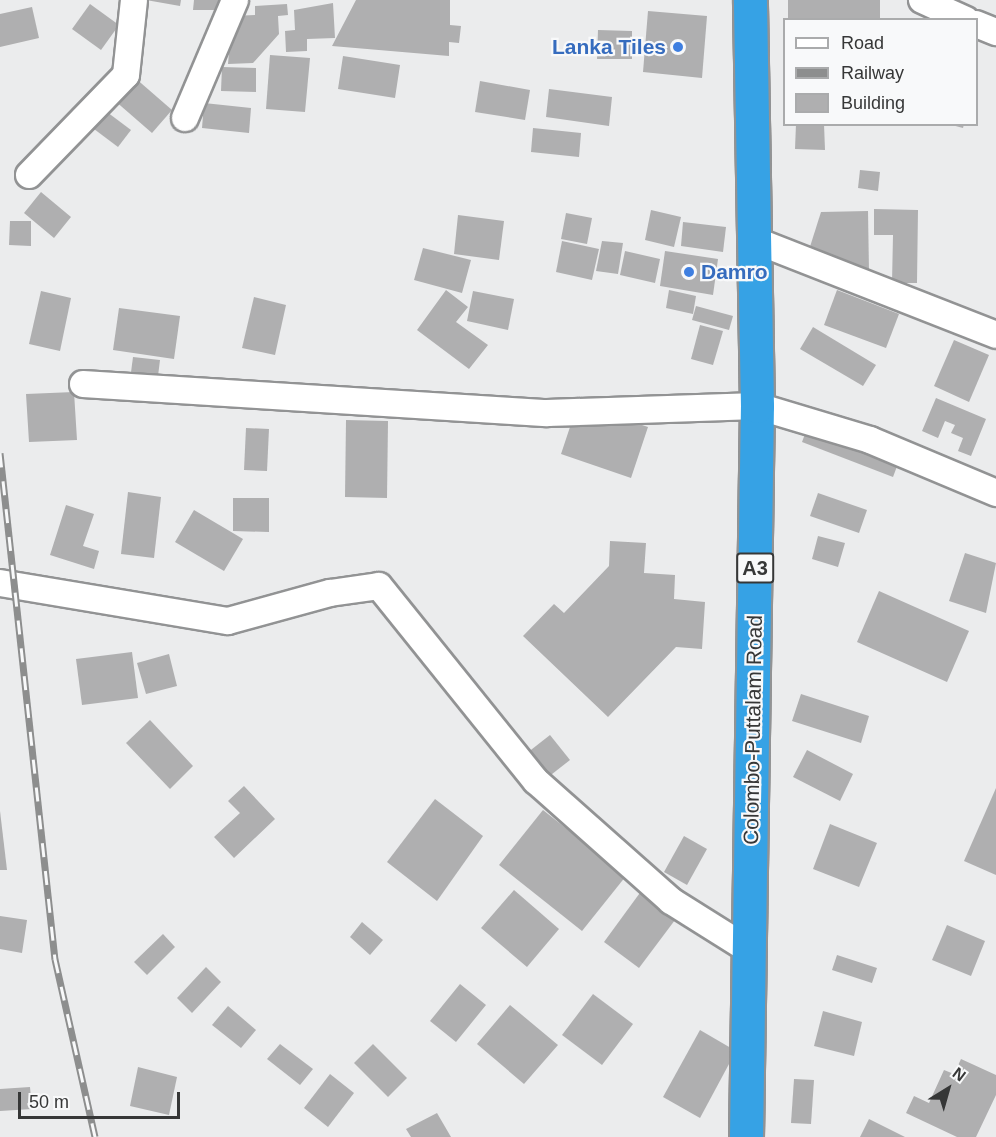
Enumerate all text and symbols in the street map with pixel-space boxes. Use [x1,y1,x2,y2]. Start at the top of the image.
legend [783,18,978,126]
text: Road [841,33,884,53]
place label: Lanka Tiles [552,34,666,60]
marker: Lanka Tiles [671,40,685,54]
text: Railway [841,63,904,83]
text: Building [841,93,905,113]
place label: Damro [701,259,768,285]
marker: Damro [682,265,696,279]
road number: A3 [736,551,774,585]
street label: Colombo-Puttalam Road [738,615,768,845]
north arrow [918,1059,978,1119]
text: N [949,1064,969,1084]
scale bar [21,1080,183,1118]
text: 50 m [29,1092,69,1112]

